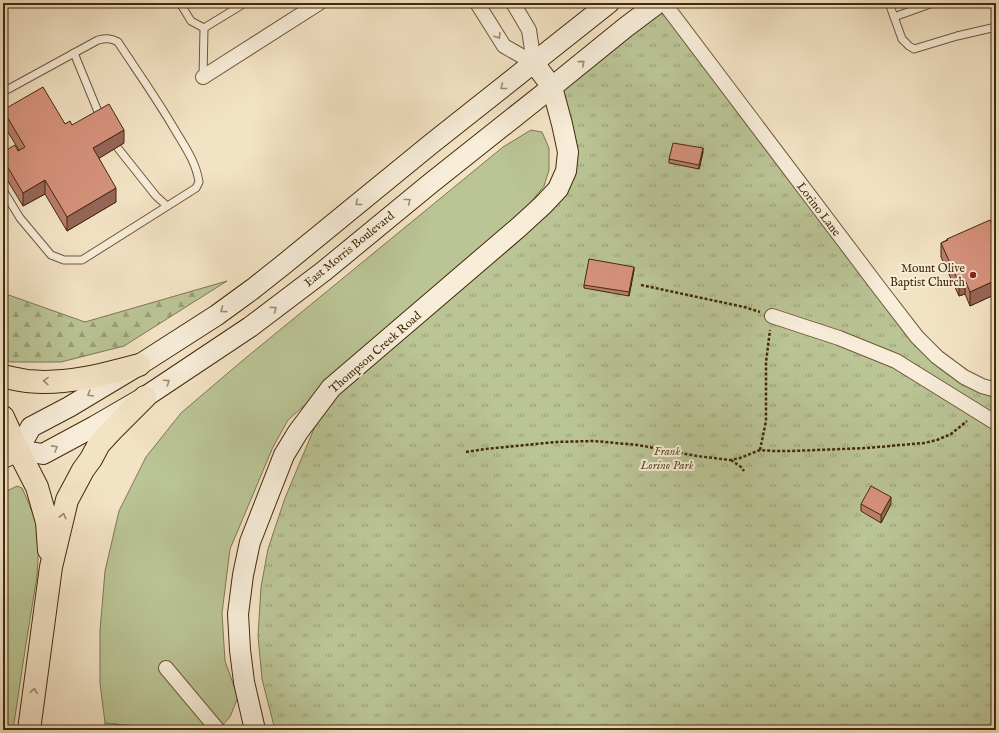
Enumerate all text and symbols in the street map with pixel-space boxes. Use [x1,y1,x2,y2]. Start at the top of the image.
one-way arrow [493,32,501,39]
one-way arrow [578,60,585,67]
one-way arrow [501,82,508,89]
street label: Lorino Lane [793,179,844,240]
one-way arrow [356,199,363,206]
one-way arrow [404,199,411,206]
street label: East Morris Boulevard [301,208,398,290]
place label: Mount Olive Baptist Church [890,261,966,291]
marker: Mount Olive Baptist Church [968,270,978,280]
one-way arrow [221,305,228,312]
one-way arrow [270,307,277,314]
street label: Thompson Creek Road [326,308,426,397]
one-way arrow [43,377,49,385]
one-way arrow [163,379,170,387]
one-way arrow [87,390,94,397]
park label: Frank Lorino Park [640,444,694,473]
one-way arrow [51,445,58,452]
one-way arrow [59,513,67,519]
one-way arrow [29,688,38,694]

